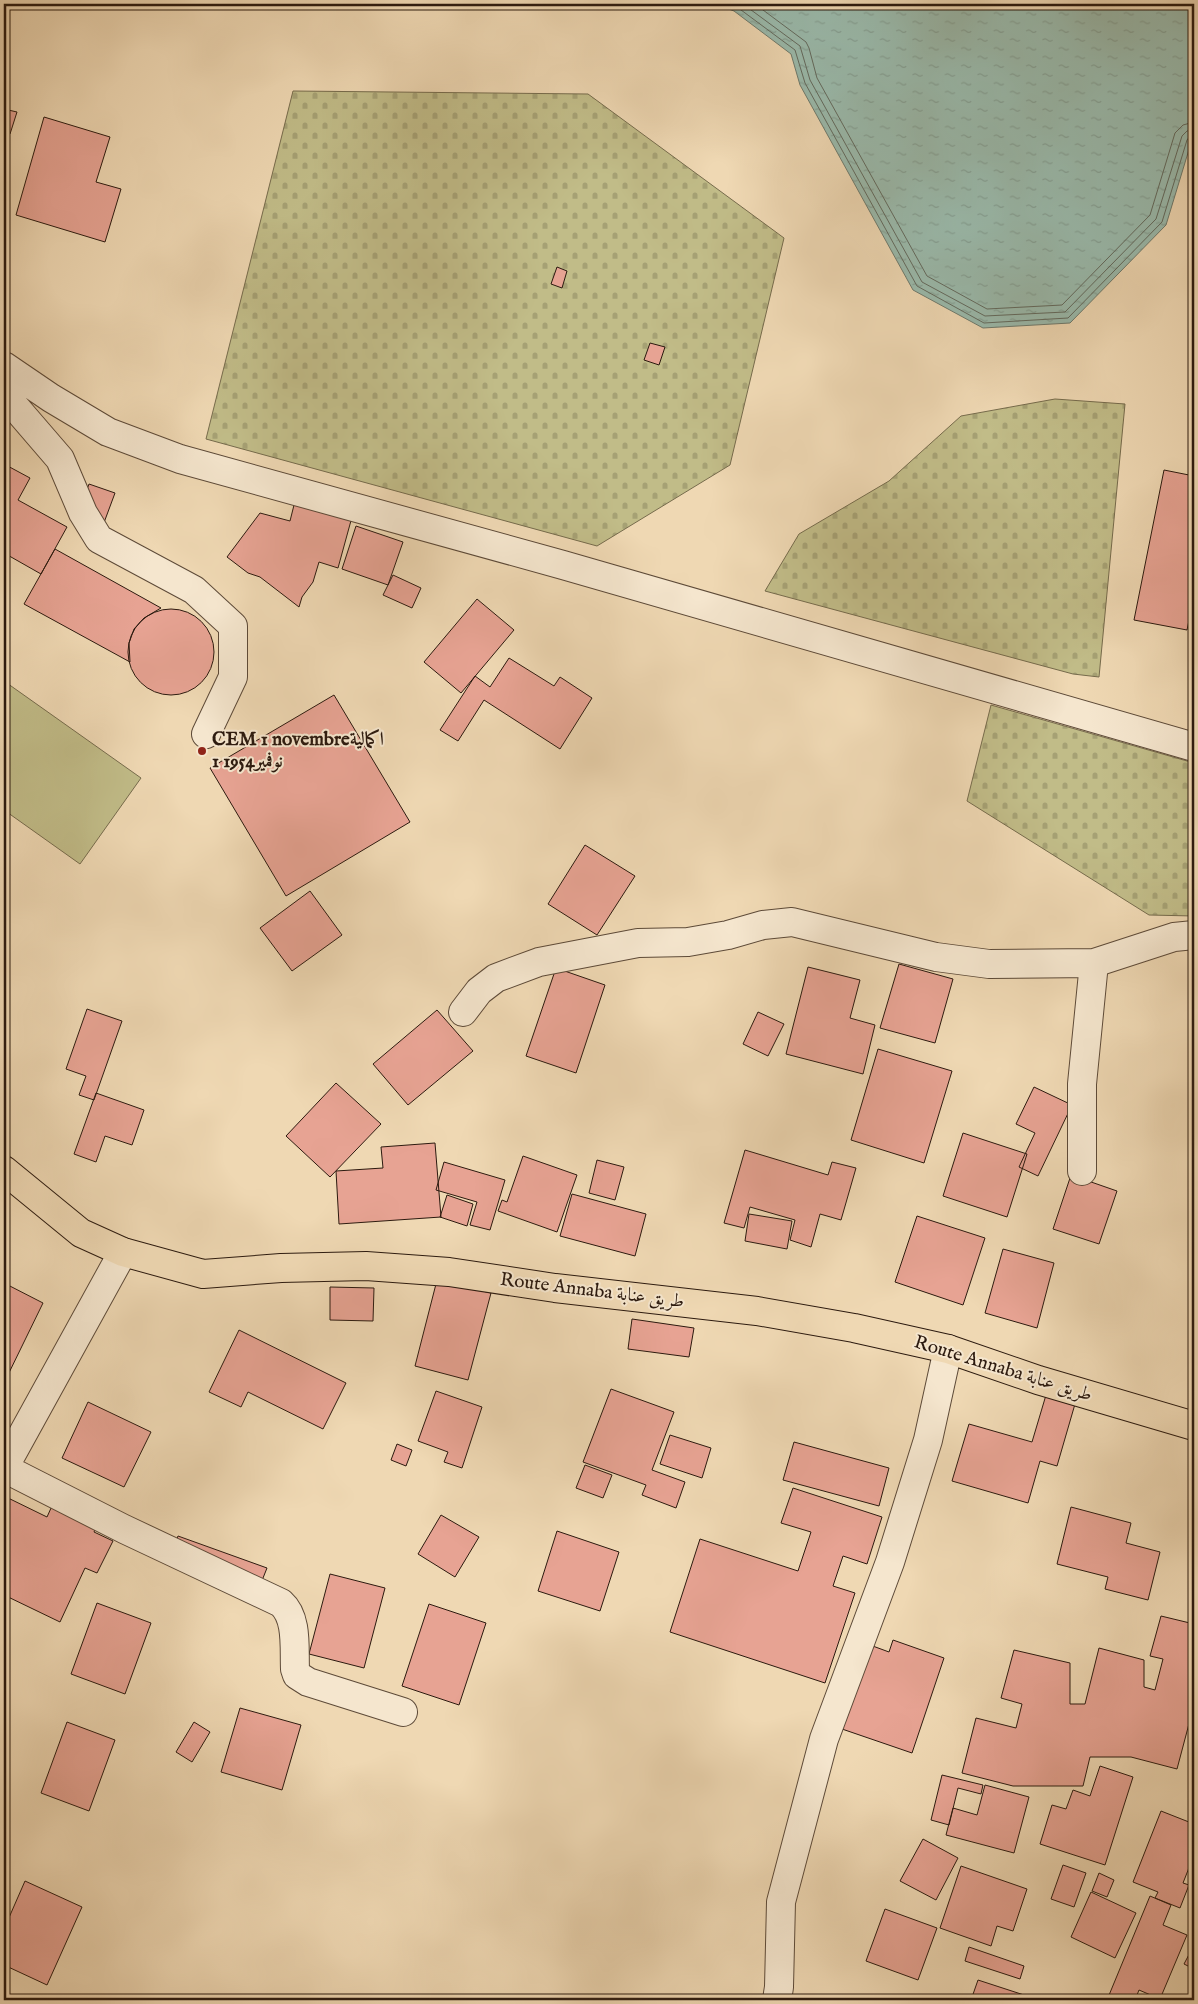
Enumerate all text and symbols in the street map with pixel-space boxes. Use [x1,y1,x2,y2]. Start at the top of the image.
place label: CEM 1 novembreاكمالية 1 نوفمير1954 [212,728,384,774]
marker: CEM 1 novembreاكمالية 1 نوفمير1954 [196,745,208,757]
street label: Route Annaba طريق عنابة [499,1268,685,1314]
street label: Route Annaba طريق عنابة [911,1330,1095,1408]

